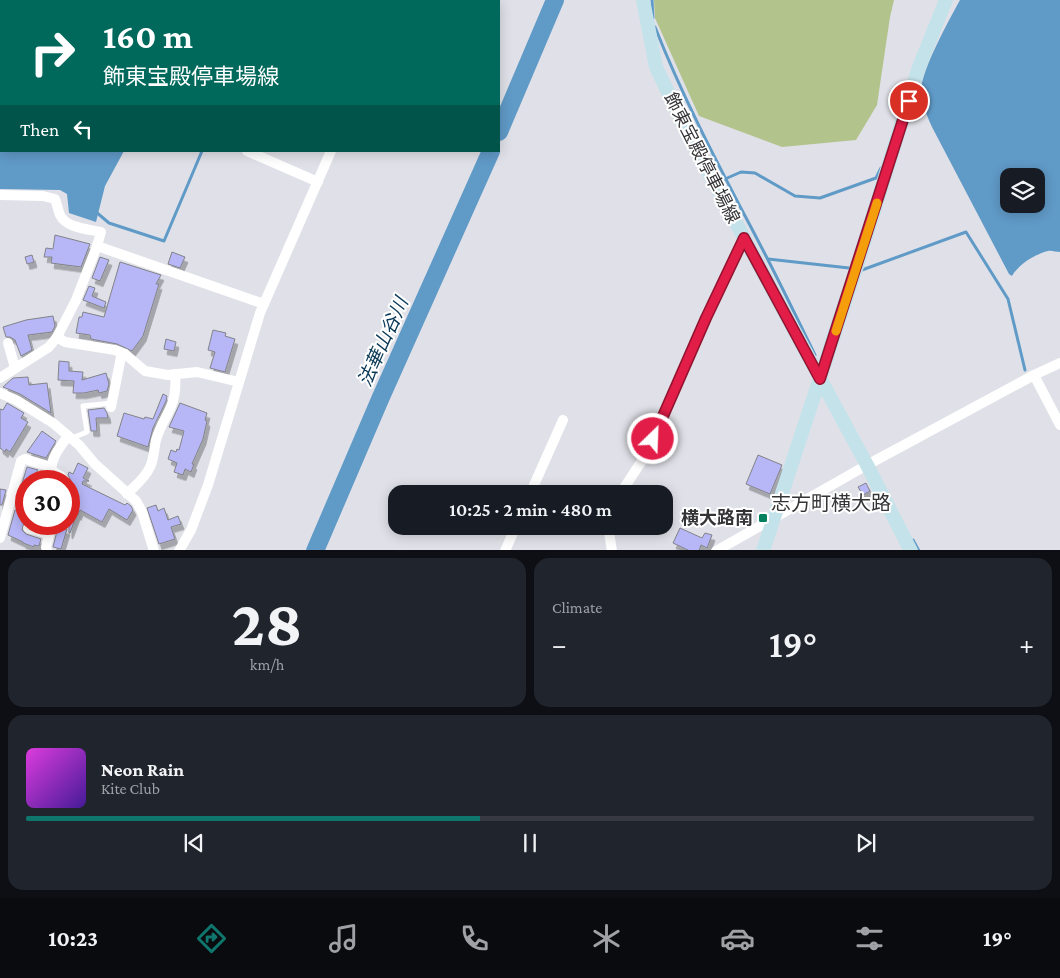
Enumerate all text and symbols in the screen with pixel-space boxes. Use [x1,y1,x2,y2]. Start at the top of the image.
text: 160 m [103,17,193,56]
icon: right [20,20,85,85]
text: 飾東宝殿停車場線 [103,64,279,89]
pin [888,80,930,122]
icon: arrive [895,87,923,115]
street label: 飾東宝殿停車場線 [660,89,744,227]
icon: left [69,115,97,143]
text: Then [20,119,59,140]
map controls [1000,168,1045,213]
button: layers [1000,168,1045,213]
water label: 法華山谷川 [354,293,413,390]
position arrow [626,412,678,464]
speed limit sign: 30 [15,470,80,535]
district label: 志方町横大路 [771,492,891,514]
text: 10:25 · 2 min · 480 m [449,499,612,520]
place label: 横大路南 [681,508,753,528]
marker: 横大路南 [757,512,769,524]
text: 28 [232,587,302,659]
text: Climate [552,599,602,616]
text: 19° [769,623,817,665]
text: − [552,629,567,660]
text: + [1019,629,1034,660]
text: km/h [250,656,284,673]
text: Neon Rain [101,759,184,780]
text: Kite Club [101,780,160,797]
icon: previous [180,829,208,857]
icon: pause [516,829,544,857]
icon: next [852,829,880,857]
icon: directions [194,921,229,956]
icon: music [326,921,361,956]
icon: phone [457,921,492,956]
icon: climate [589,921,624,956]
icon: car [720,921,755,956]
icon: filters [852,921,887,956]
text: 10:23 [48,926,98,951]
text: 19° [983,926,1012,951]

